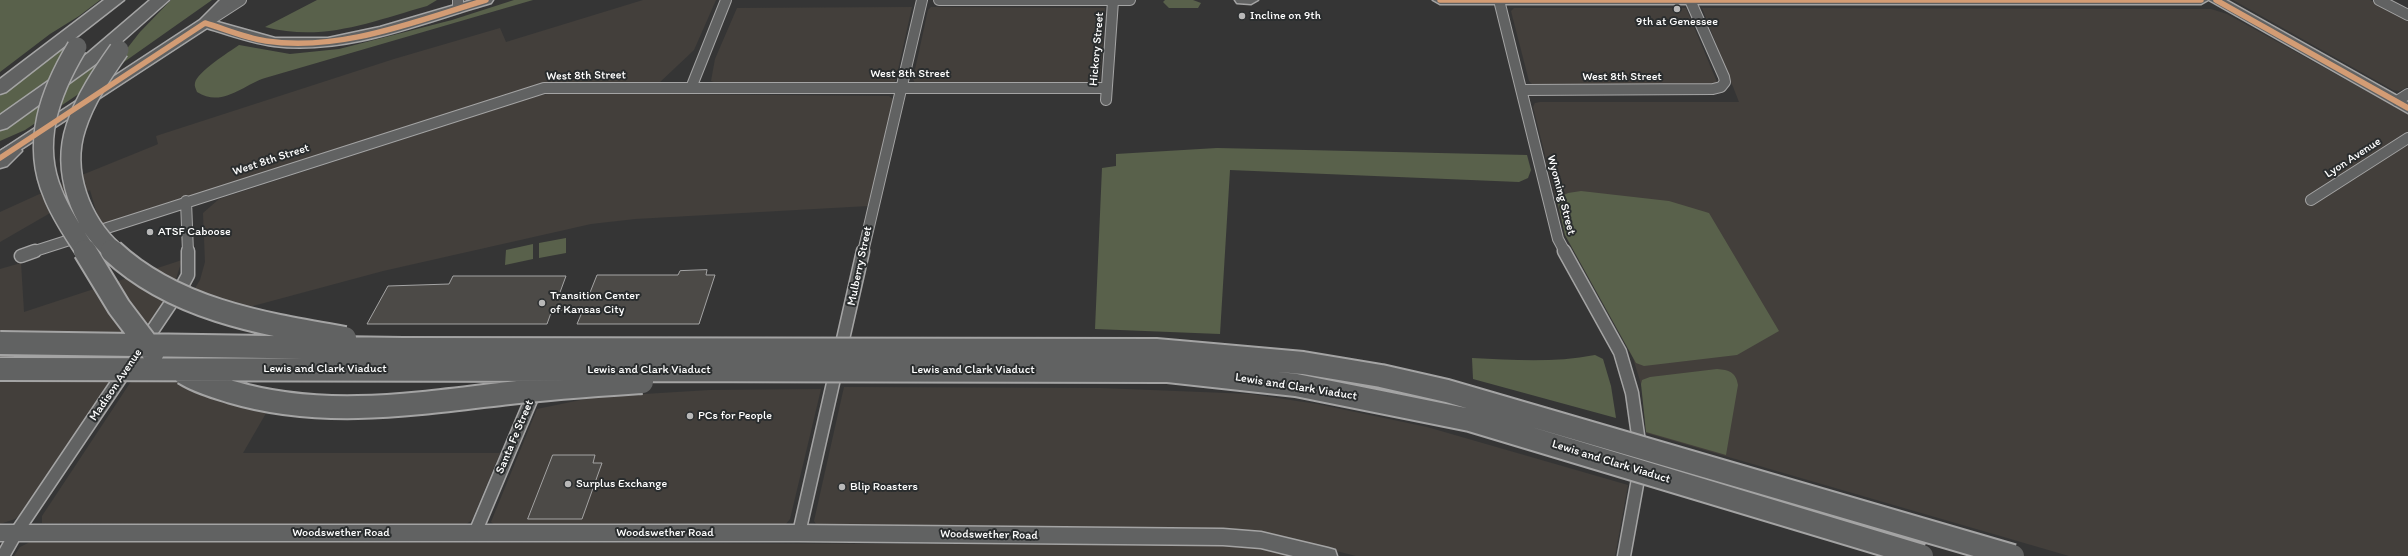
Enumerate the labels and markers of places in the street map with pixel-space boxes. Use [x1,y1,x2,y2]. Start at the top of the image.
marker: 9th at Genessee [1672,4,1682,14]
place label: Incline on 9th [1250,9,1321,23]
marker: Incline on 9th [1237,11,1247,21]
place label: 9th at Genessee [1636,15,1718,29]
place label: ATSF Caboose [158,225,231,239]
marker: ATSF Caboose [145,227,155,237]
place label: Transition Center of Kansas City [550,289,640,317]
marker: Transition Center of Kansas City [537,298,547,308]
place label: PCs for People [698,409,772,423]
marker: PCs for People [685,411,695,421]
place label: Surplus Exchange [576,477,667,491]
marker: Surplus Exchange [563,479,573,489]
place label: Blip Roasters [850,480,918,494]
marker: Blip Roasters [837,482,847,492]

